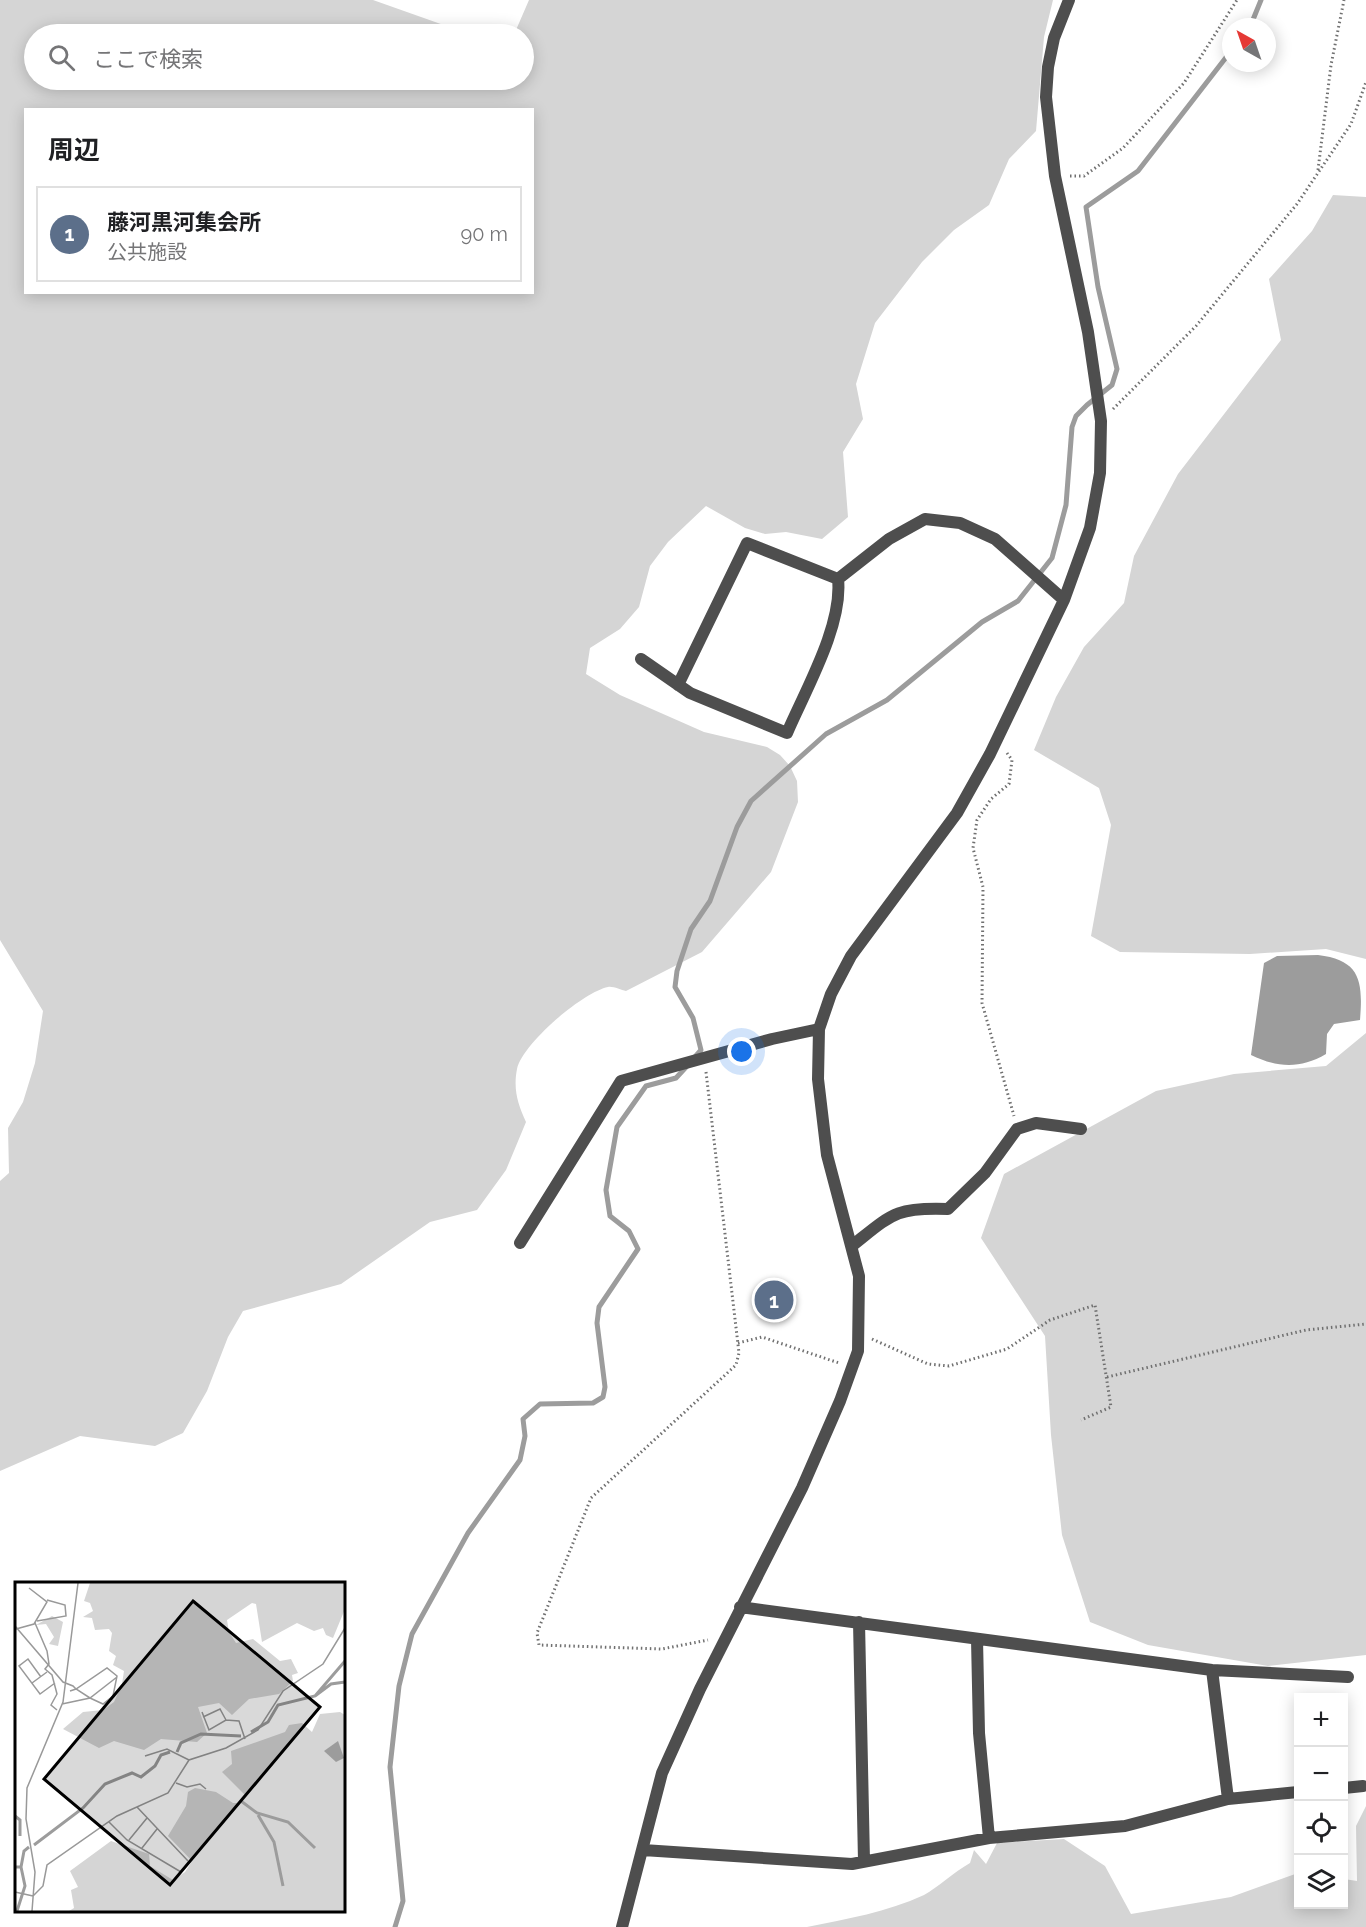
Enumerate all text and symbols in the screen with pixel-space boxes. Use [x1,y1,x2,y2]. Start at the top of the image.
north arrow [1222,18,1276,72]
search box [24,24,534,90]
icon: search [45,41,78,74]
text: ここで検索 [93,46,203,72]
text: 周辺 [48,135,100,165]
text: 藤河黒河集会所 [107,209,261,235]
text: 1 [65,222,74,246]
text: 90 m [461,222,508,246]
text: 公共施設 [107,240,187,264]
your location [727,1037,756,1066]
pin: 1 [754,1278,794,1322]
inset map [15,1582,345,1912]
map controls [1294,1693,1348,1909]
button: + [1294,1693,1348,1747]
button: − [1294,1747,1348,1801]
button: locate [1294,1801,1348,1855]
button: layers [1294,1855,1348,1909]

